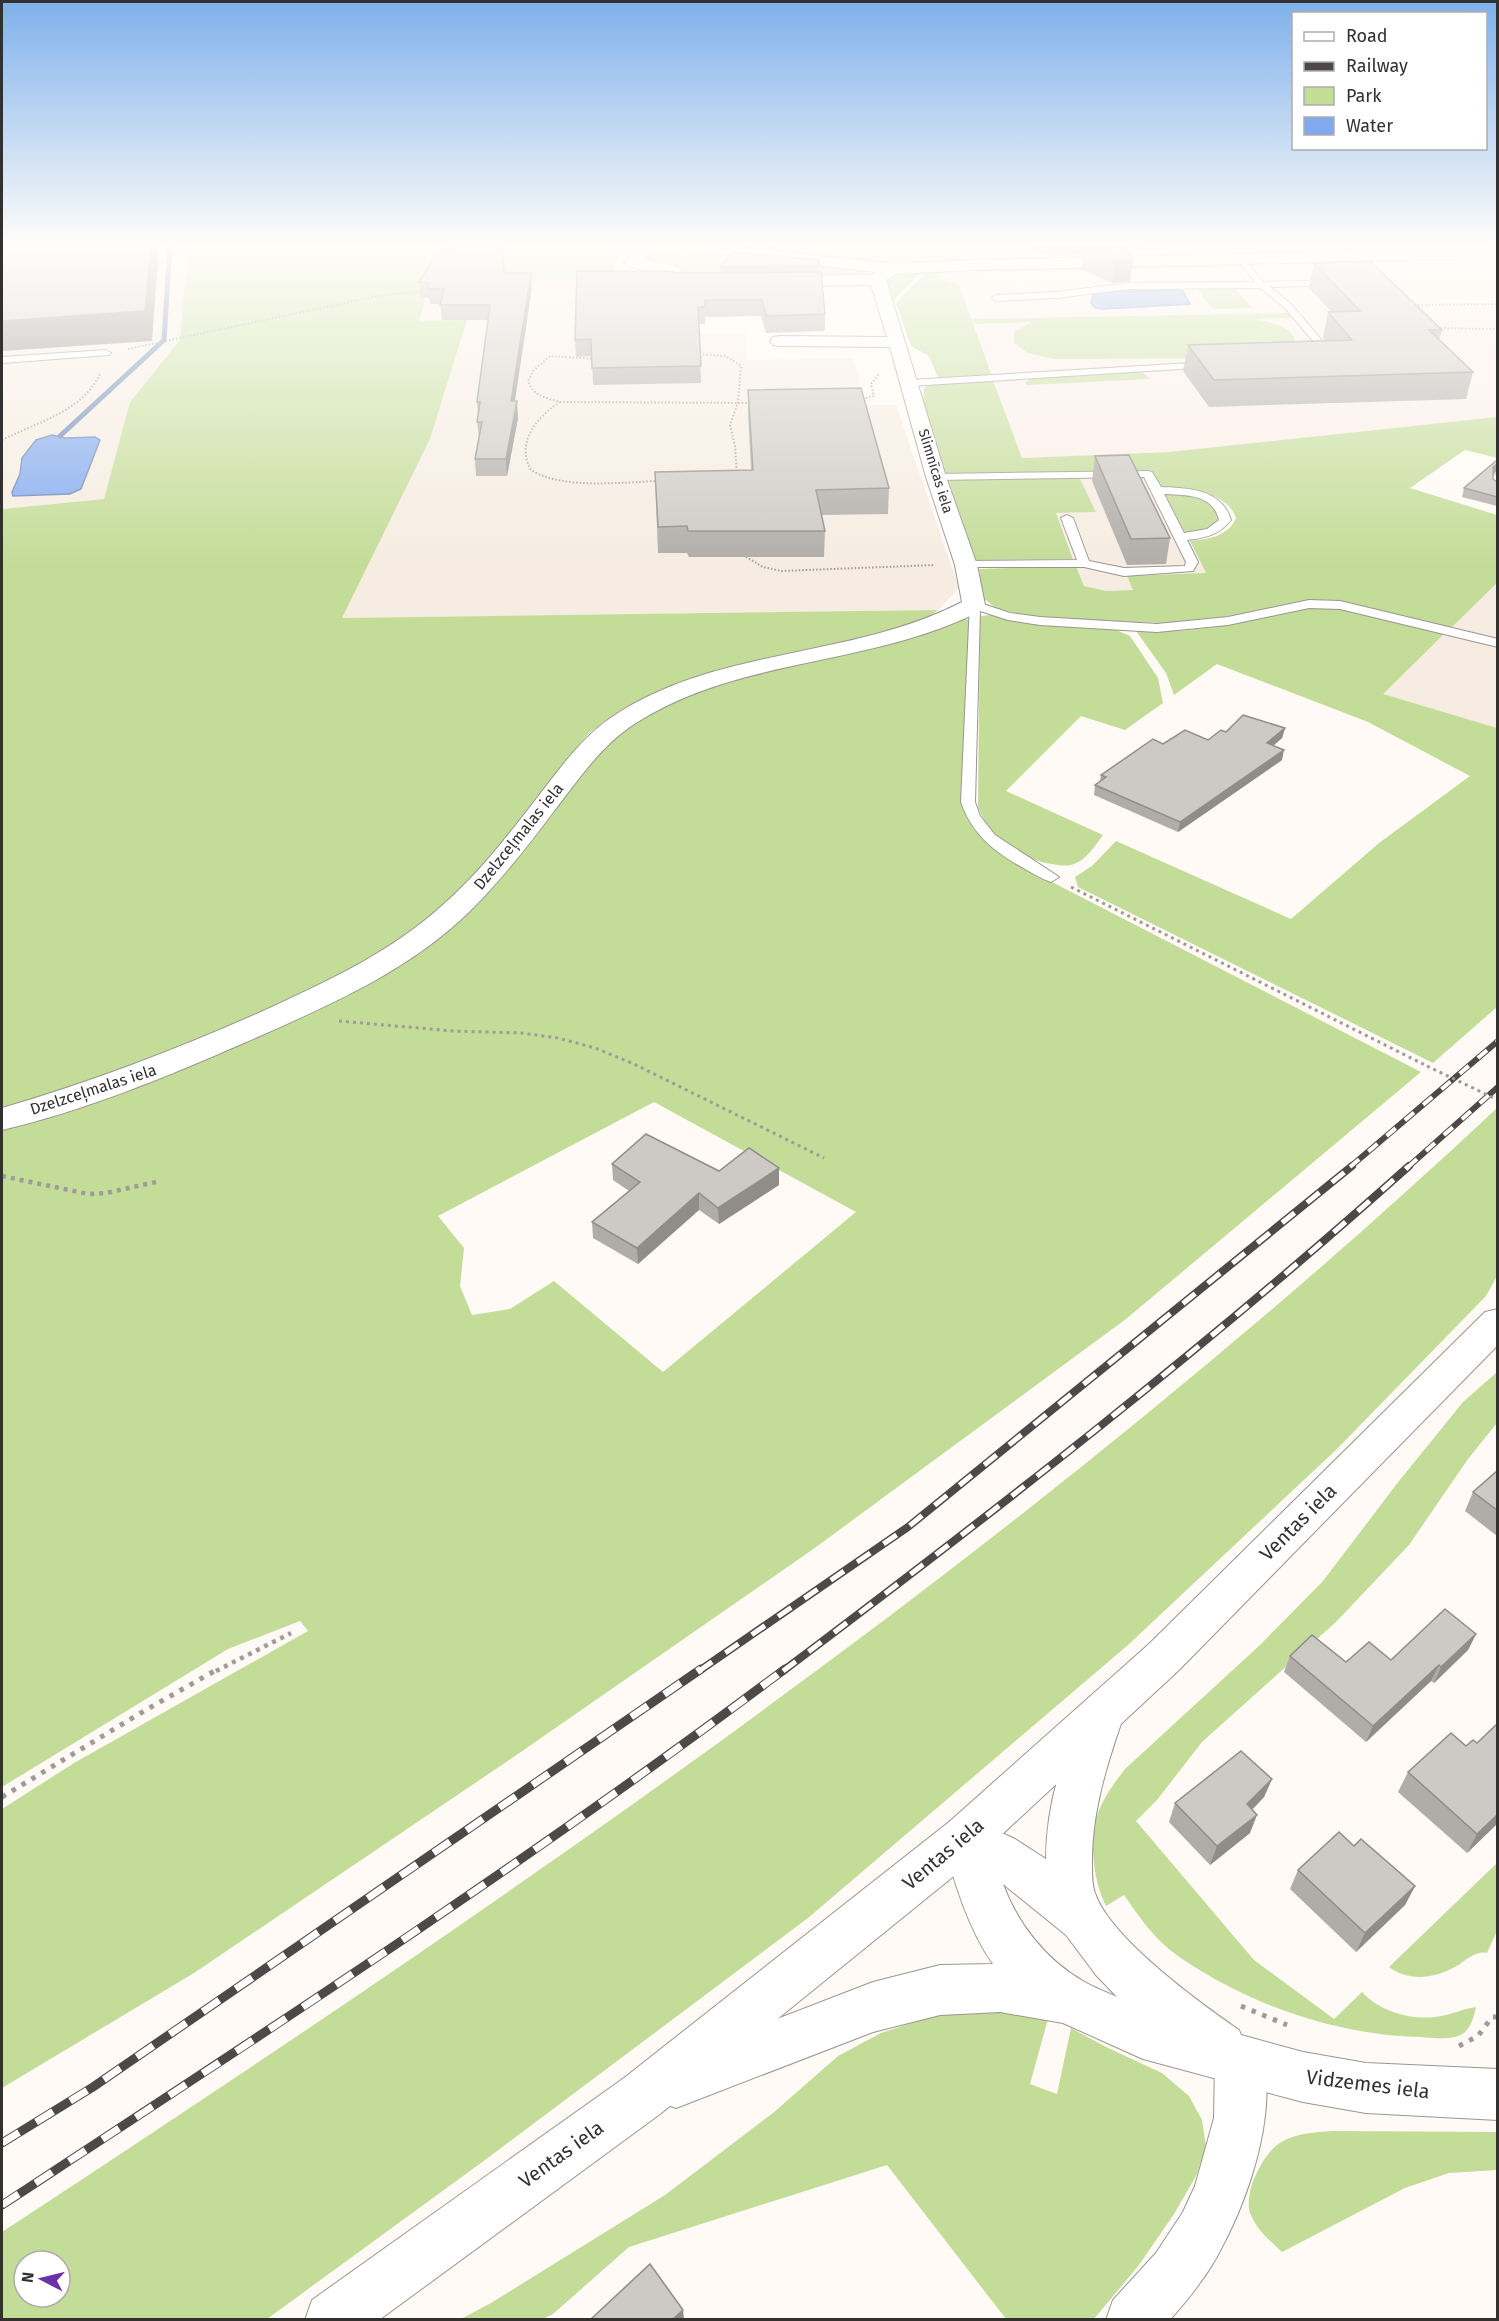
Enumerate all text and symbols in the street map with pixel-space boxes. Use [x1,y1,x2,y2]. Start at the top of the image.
legend [1292,12,1487,150]
text: Road [1346,25,1388,47]
text: Railway [1346,55,1408,77]
text: Park [1346,85,1382,107]
text: Water [1346,115,1393,137]
street label: Slimnīcas iela [915,427,956,515]
street label: Dzelzceļmalas iela [470,779,568,894]
street label: Dzelzceļmalas iela [28,1060,159,1120]
street label: Ventas iela [1255,1479,1341,1565]
street label: Ventas iela [897,1813,989,1895]
street label: Vidzemes iela [1305,2065,1431,2103]
street label: Ventas iela [514,2115,608,2193]
north arrow [12,2249,72,2309]
text: N [18,2271,38,2284]

